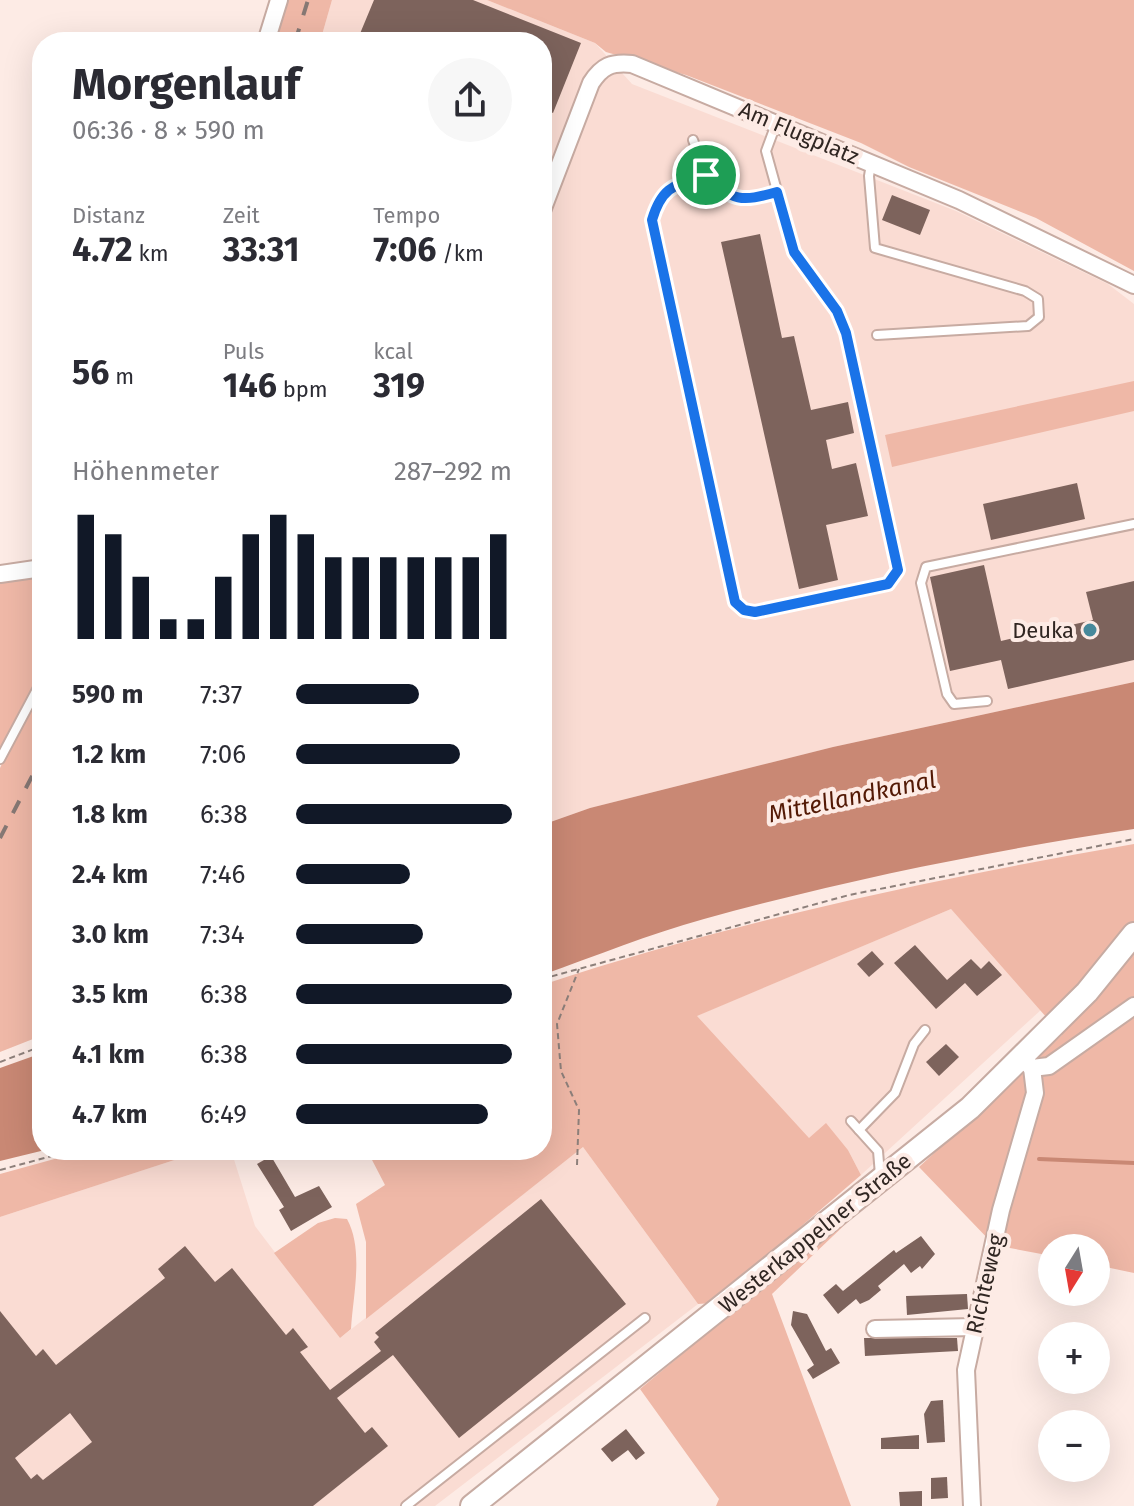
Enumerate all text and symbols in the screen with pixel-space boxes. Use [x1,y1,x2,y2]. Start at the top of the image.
text: Morgenlauf [72,58,300,111]
button: share [428,58,512,142]
street label: Am Flugplatz [735,96,863,170]
text: 06:36 · 8 × 590 m [72,115,265,146]
pin [672,141,740,209]
icon: arrive [684,153,728,197]
text: Distanz [72,202,145,229]
text: Zeit [223,202,260,229]
text: Tempo [373,202,440,229]
text: 4.72 [72,229,133,270]
text: 33:31 [223,229,299,270]
text: 7:06 [373,229,436,270]
text: km [133,240,169,267]
text: /km [436,240,484,267]
text: Puls [223,338,264,365]
text: kcal [373,338,413,365]
text: 56 [72,352,109,393]
text: m [109,363,134,390]
text: 146 [223,365,277,406]
text: 319 [373,365,425,406]
text: bpm [277,376,328,403]
text: Höhenmeter [72,456,219,487]
text: 287–292 m [394,456,512,487]
place label: Deuka [1012,617,1074,644]
marker: Deuka [1081,621,1099,639]
text: 590 m [72,679,143,710]
text: 7:37 [200,679,242,710]
text: 1.2 km [72,739,146,770]
text: 7:06 [200,739,246,770]
water label: Mittellandkanal [766,766,938,828]
text: 1.8 km [72,799,148,830]
text: 6:38 [200,799,248,830]
text: 2.4 km [72,859,148,890]
text: 7:46 [200,859,245,890]
text: 3.0 km [72,919,149,950]
text: 7:34 [200,919,245,950]
text: 3.5 km [72,979,148,1010]
text: 6:38 [200,979,248,1010]
text: 4.1 km [72,1039,145,1070]
text: 6:38 [200,1039,248,1070]
text: 4.7 km [72,1099,148,1130]
text: 6:49 [200,1099,247,1130]
street label: Westerkappelner Straße [713,1147,917,1319]
street label: Richteweg [960,1231,1010,1337]
north arrow [1038,1234,1110,1306]
map controls [1038,1234,1110,1482]
button: + [1038,1322,1110,1394]
button: − [1038,1410,1110,1482]

